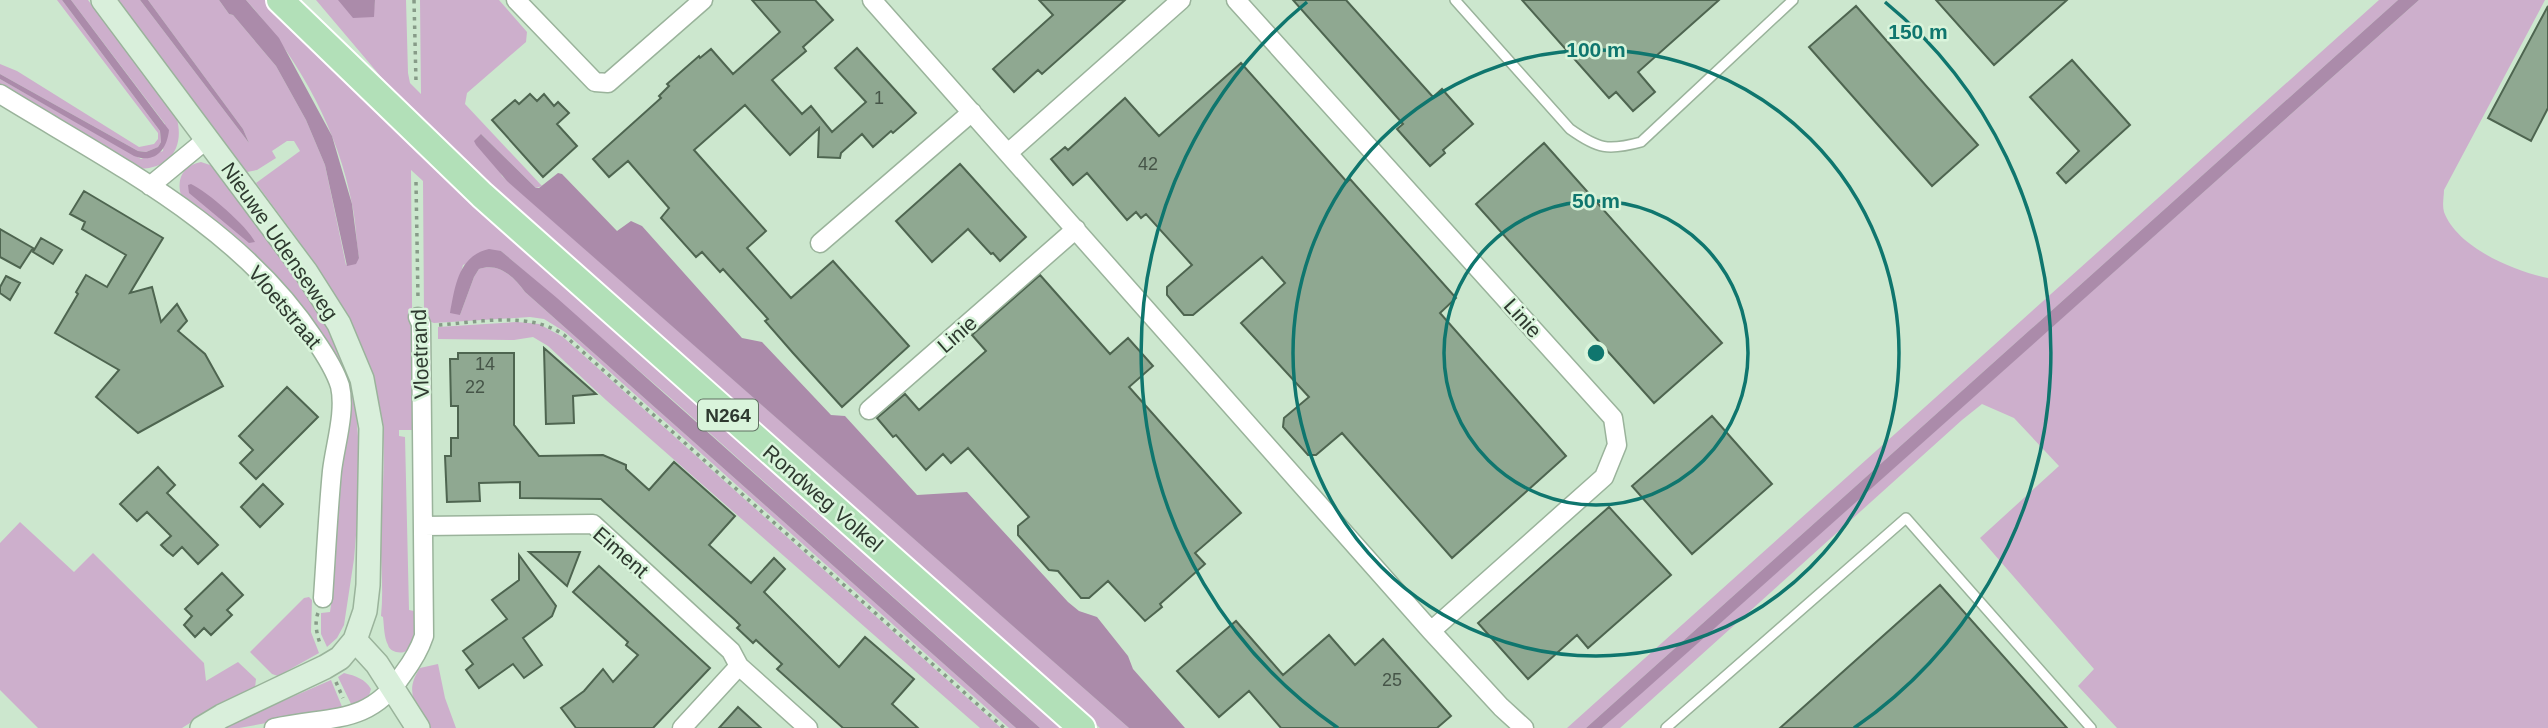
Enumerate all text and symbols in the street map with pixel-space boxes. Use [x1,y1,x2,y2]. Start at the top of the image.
text: 150 m [1888,20,1948,43]
text: 100 m [1566,38,1626,61]
house number: 1 [874,88,884,108]
house number: 42 [1138,154,1158,174]
street label: Nieuwe Udenseweg [217,158,343,324]
text: 50 m [1572,189,1620,212]
street label: Vloetstraat [244,261,326,353]
street label: Linie [1500,294,1546,342]
street label: Vloetrand [407,309,433,399]
street label: Linie [933,311,981,357]
centre of rings [1584,341,1608,365]
house number: 14 [475,354,495,374]
house number: 22 [465,377,485,397]
road number: N264 [698,400,758,430]
street label: Rondweg Volkel [759,440,887,556]
street label: Eiment [589,522,653,582]
house number: 25 [1382,670,1402,690]

